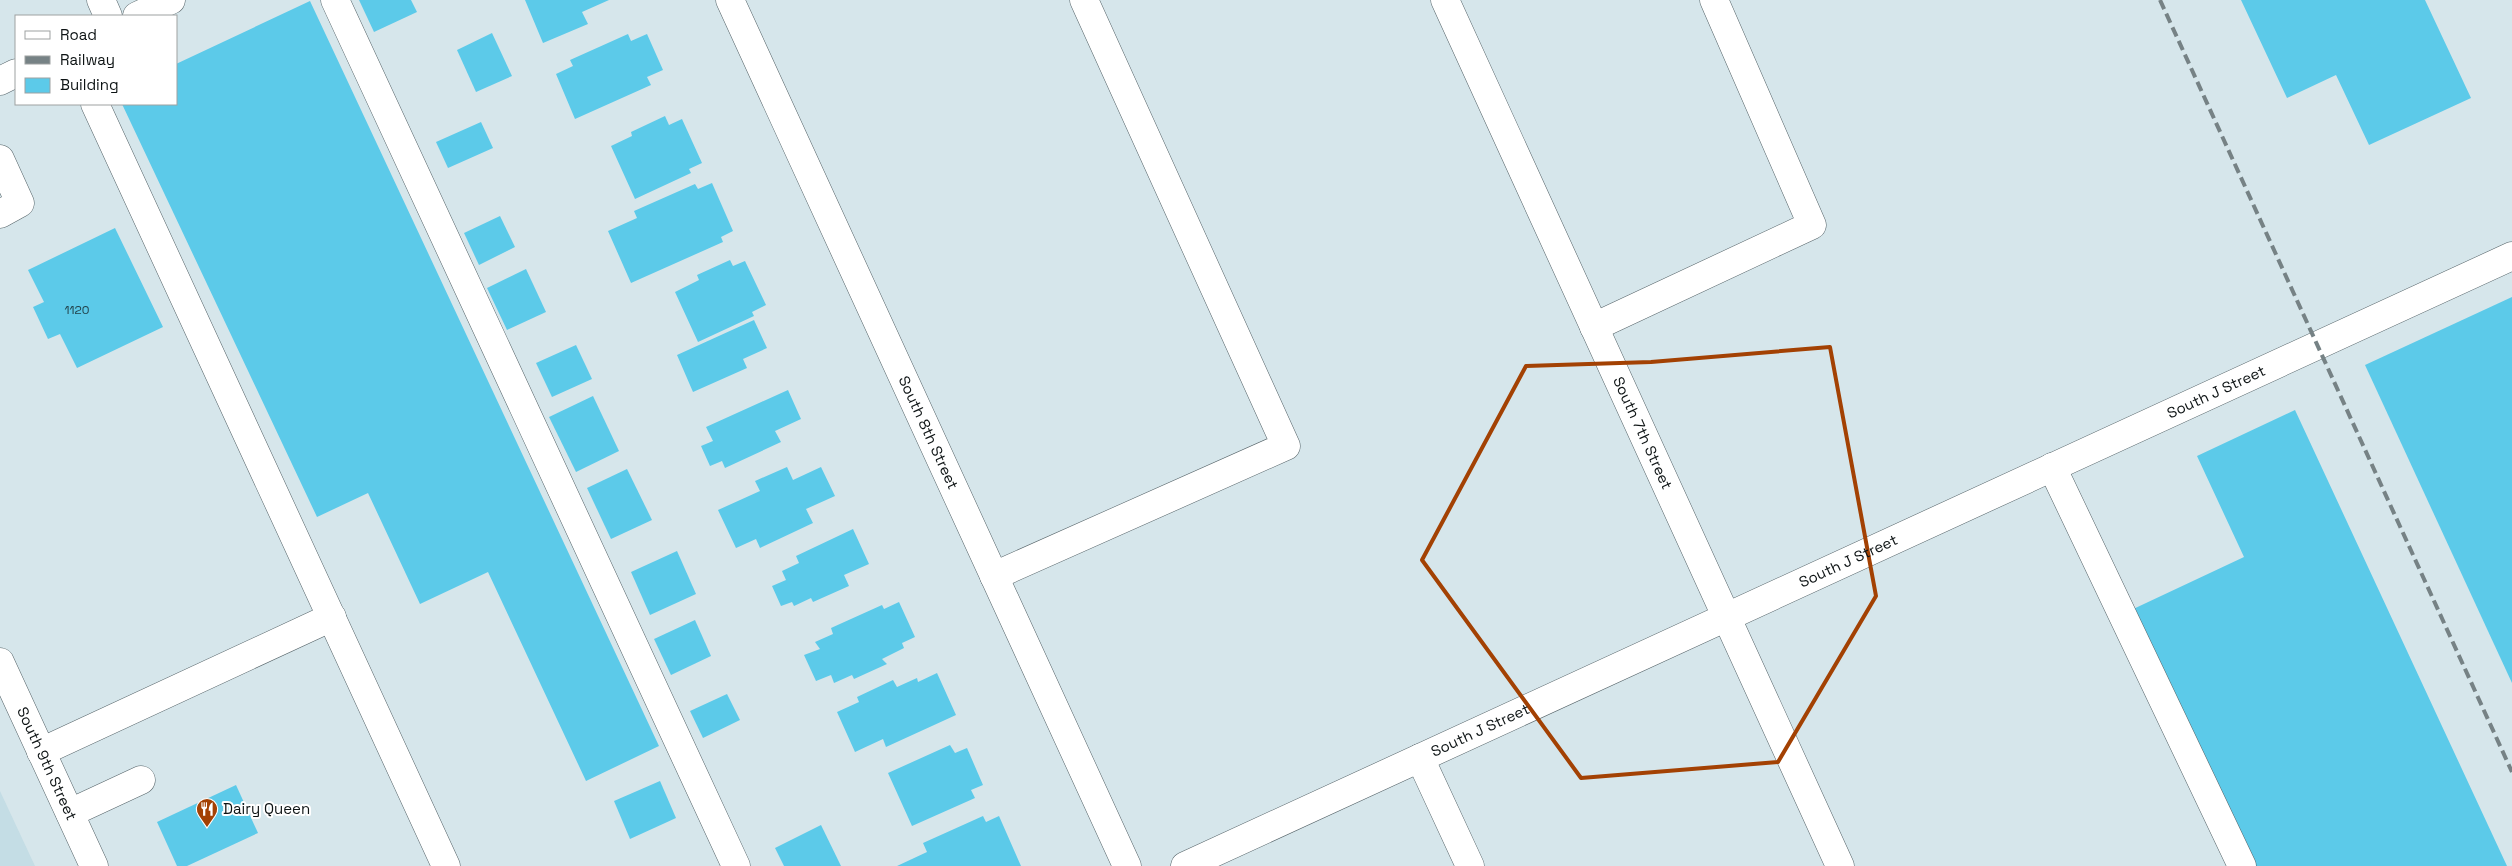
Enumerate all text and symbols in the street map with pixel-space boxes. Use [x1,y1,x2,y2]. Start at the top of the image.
legend [15,15,178,105]
text: Road [60,25,97,44]
text: Railway [60,50,115,69]
text: Building [60,75,119,94]
house number: 1120 [65,302,89,318]
street label: South J Street [2164,361,2268,422]
street label: South 8th Street [895,373,963,492]
street label: South 7th Street [1609,373,1677,492]
street label: South J Street [1796,530,1900,591]
street label: South J Street [1428,699,1532,761]
street label: South 9th Street [13,704,82,823]
restaurant icon: Dairy Queen [195,797,219,828]
place label: Dairy Queen [223,799,310,818]

